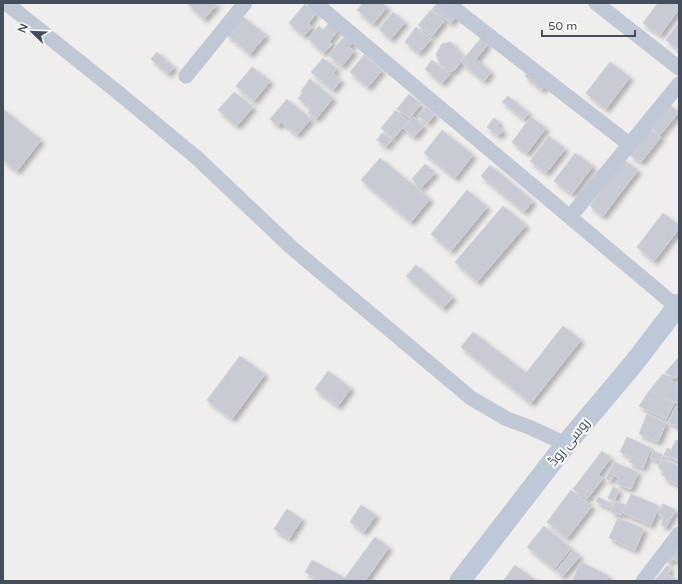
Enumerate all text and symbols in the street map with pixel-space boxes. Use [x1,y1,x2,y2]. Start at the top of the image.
north arrow [12,12,52,52]
scale bar [542,12,635,38]
text: 50 m [548,19,577,33]
text: N [16,22,31,35]
street label: روسی روڈ [544,415,594,469]

